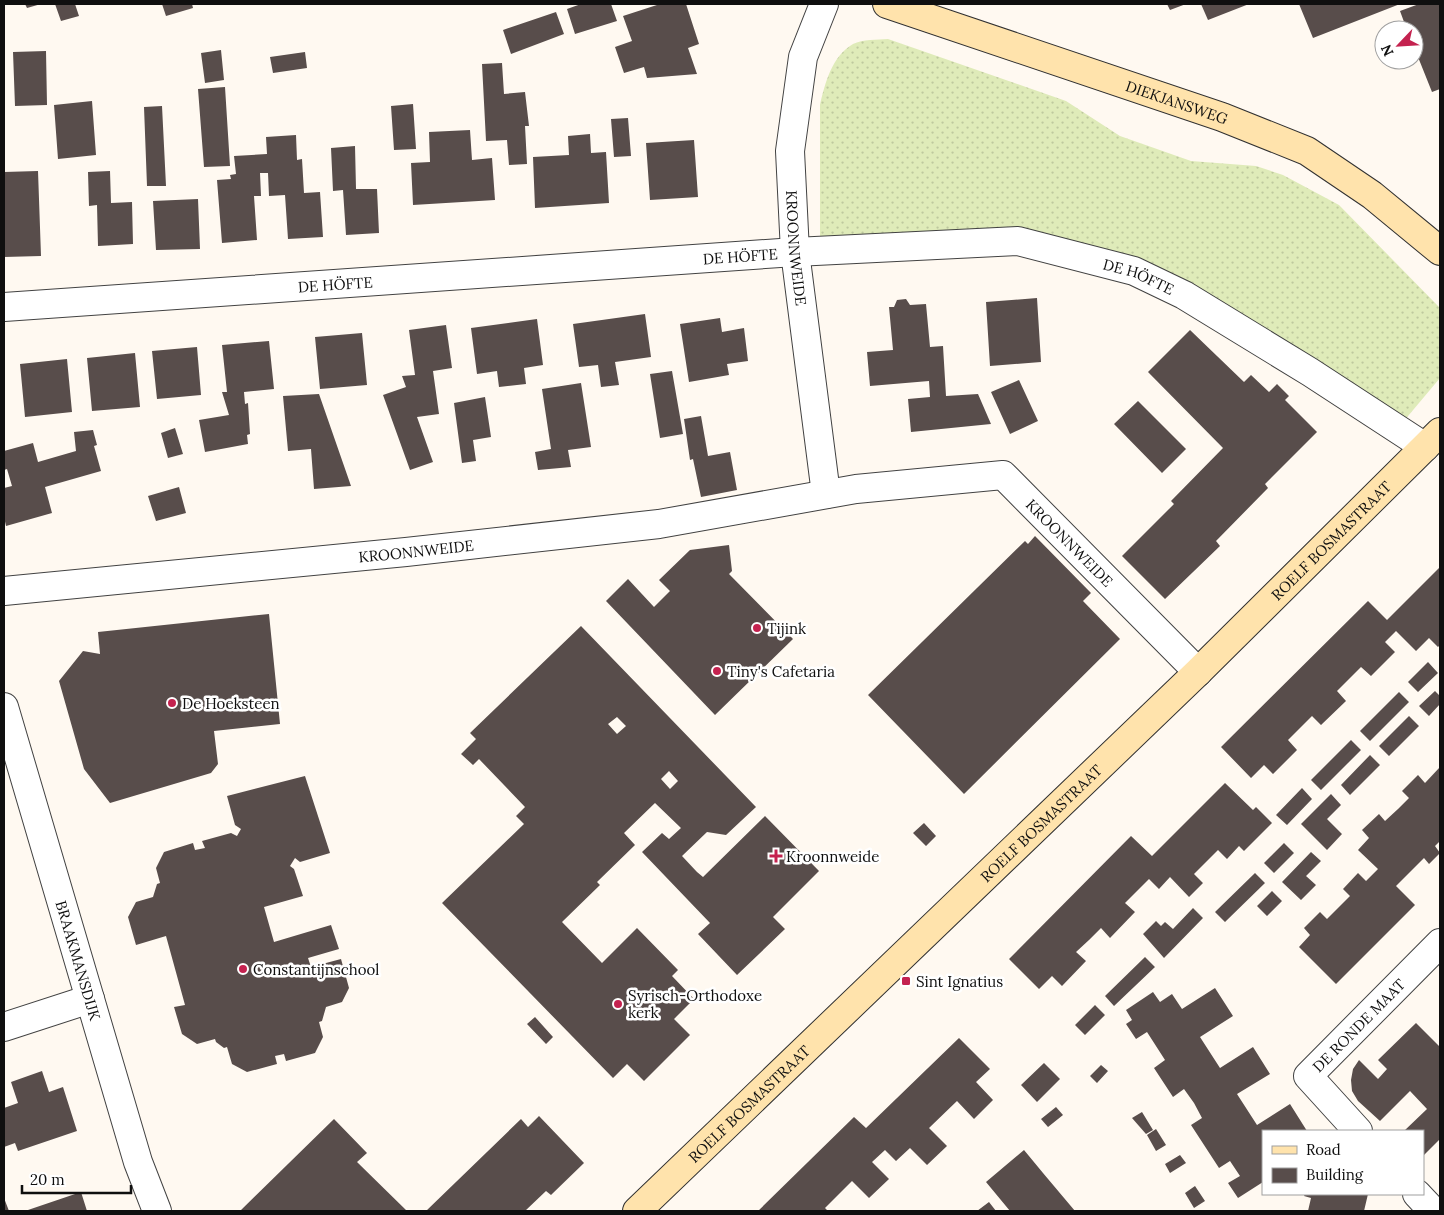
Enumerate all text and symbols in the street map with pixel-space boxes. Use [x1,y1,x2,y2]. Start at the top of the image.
north arrow [1374,20,1424,70]
text: N [1377,42,1398,59]
street label: DIEKJANSWEG [1123,76,1231,128]
street label: KROONNWEIDE [782,190,811,307]
street label: DE HÖFTE [702,244,778,268]
street label: DE HÖFTE [1101,254,1177,298]
street label: DE HÖFTE [297,272,373,296]
street label: ROELF BOSMASTRAAT [1267,476,1395,604]
street label: KROONNWEIDE [1022,495,1117,590]
street label: KROONNWEIDE [357,535,475,566]
place label: Tijink [767,619,806,638]
marker: Tijink [751,622,763,634]
place label: Tiny's Cafetaria [727,662,835,681]
marker: Tiny's Cafetaria [711,665,723,677]
place label: De Hoeksteen [182,694,280,713]
marker: De Hoeksteen [166,697,178,709]
street label: ROELF BOSMASTRAAT [976,760,1106,886]
place label: Kroonnweide [786,847,879,866]
marker: Kroonnweide [770,850,782,862]
street label: BRAAKMANSDIJK [52,898,105,1023]
place label: Constantijnschool [253,960,379,979]
marker: Constantijnschool [237,963,249,975]
place label: Sint Ignatius [916,972,1003,991]
street label: DE RONDE MAAT [1308,974,1409,1076]
marker: Sint Ignatius [900,975,912,987]
place label: Syrisch-Orthodoxe kerk [628,986,762,1022]
marker: Syrisch-Orthodoxe kerk [612,998,624,1010]
street label: ROELF BOSMASTRAAT [684,1041,814,1166]
legend [1262,1130,1424,1195]
text: Road [1306,1140,1341,1159]
scale bar [22,1162,131,1194]
text: Building [1306,1165,1364,1184]
text: 20 m [30,1170,65,1189]

